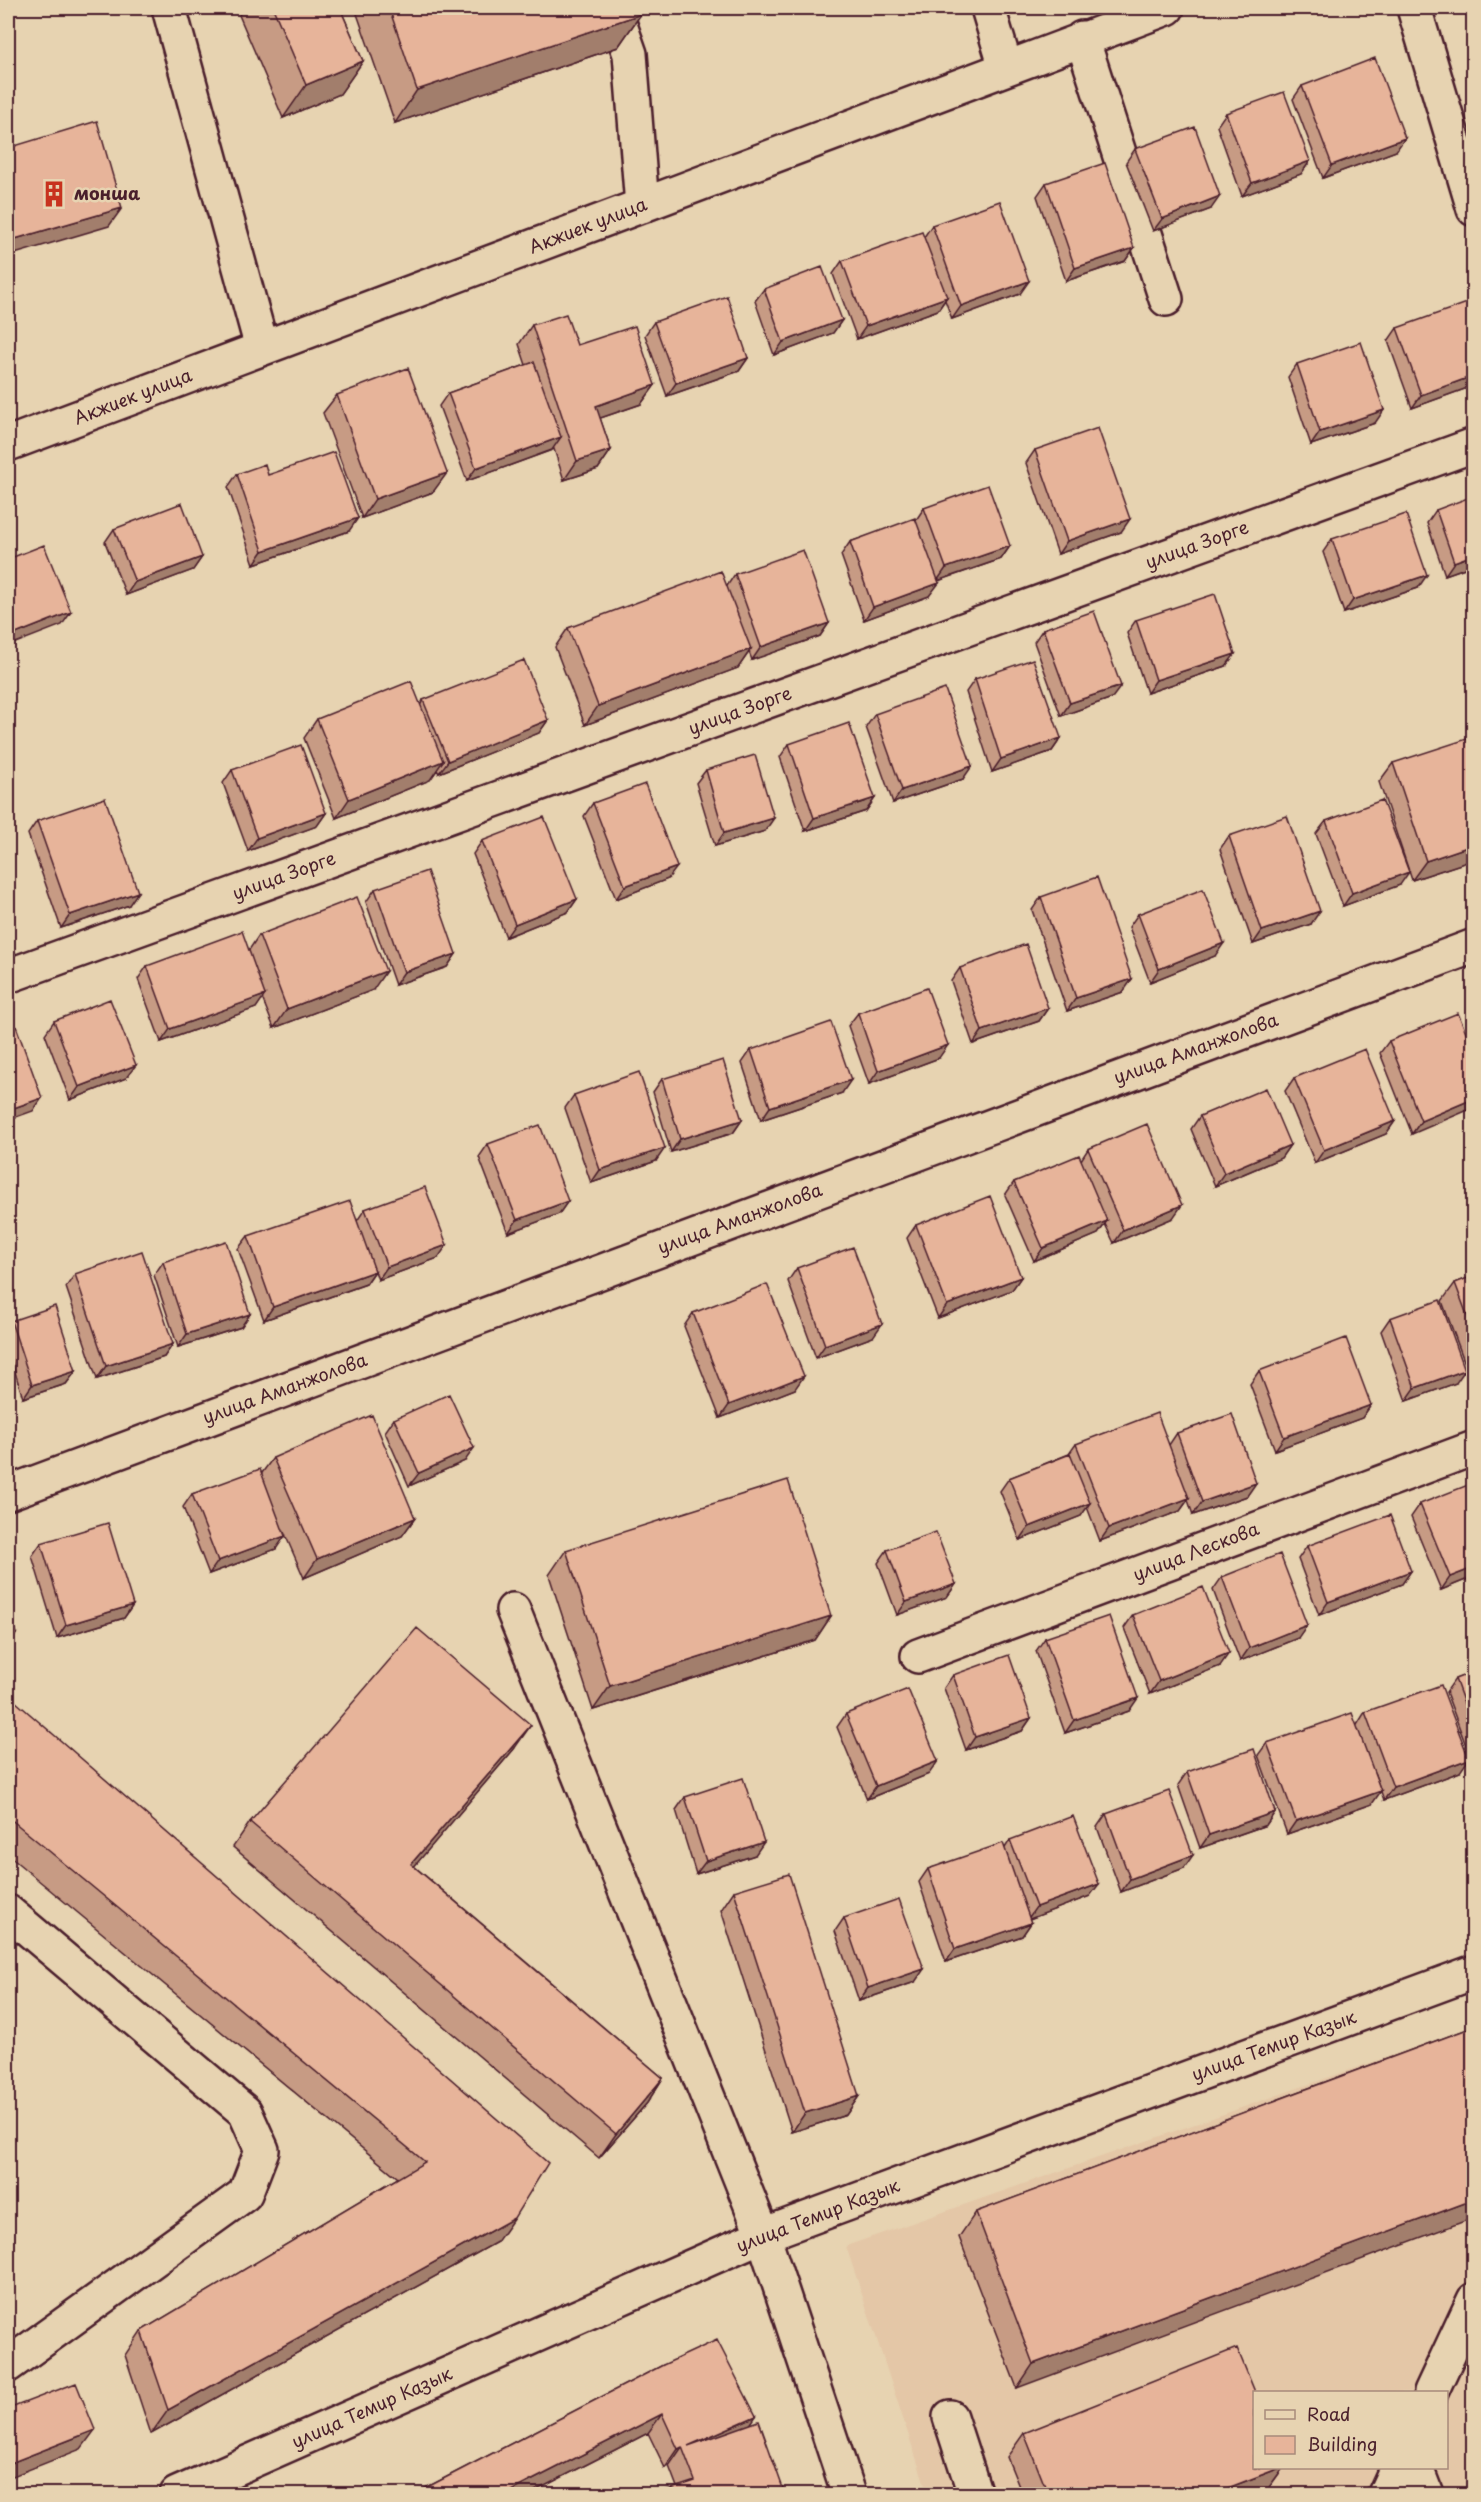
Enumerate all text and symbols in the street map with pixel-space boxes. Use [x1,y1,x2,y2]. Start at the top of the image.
building icon: монша [39,179,69,209]
place label: монша [74,179,141,206]
street label: Акжиек улица [524,189,651,260]
street label: Акжиек улица [69,360,196,431]
street label: улица Зорге [1141,512,1252,575]
street label: улица Зорге [684,678,795,741]
street label: улица Зорге [228,843,339,906]
street label: улица Аманжолова [1109,1005,1282,1090]
street label: улица Аманжолова [653,1175,826,1260]
street label: улица Аманжолова [198,1345,371,1430]
street label: улица Лескова [1128,1514,1263,1587]
street label: улица Темир Казык [1187,2002,1360,2087]
street label: улица Темир Казык [732,2171,903,2258]
street label: улица Темир Казык [287,2359,456,2454]
legend [1253,2391,1448,2469]
text: Road [1307,2400,1351,2427]
text: Building [1307,2430,1377,2457]

